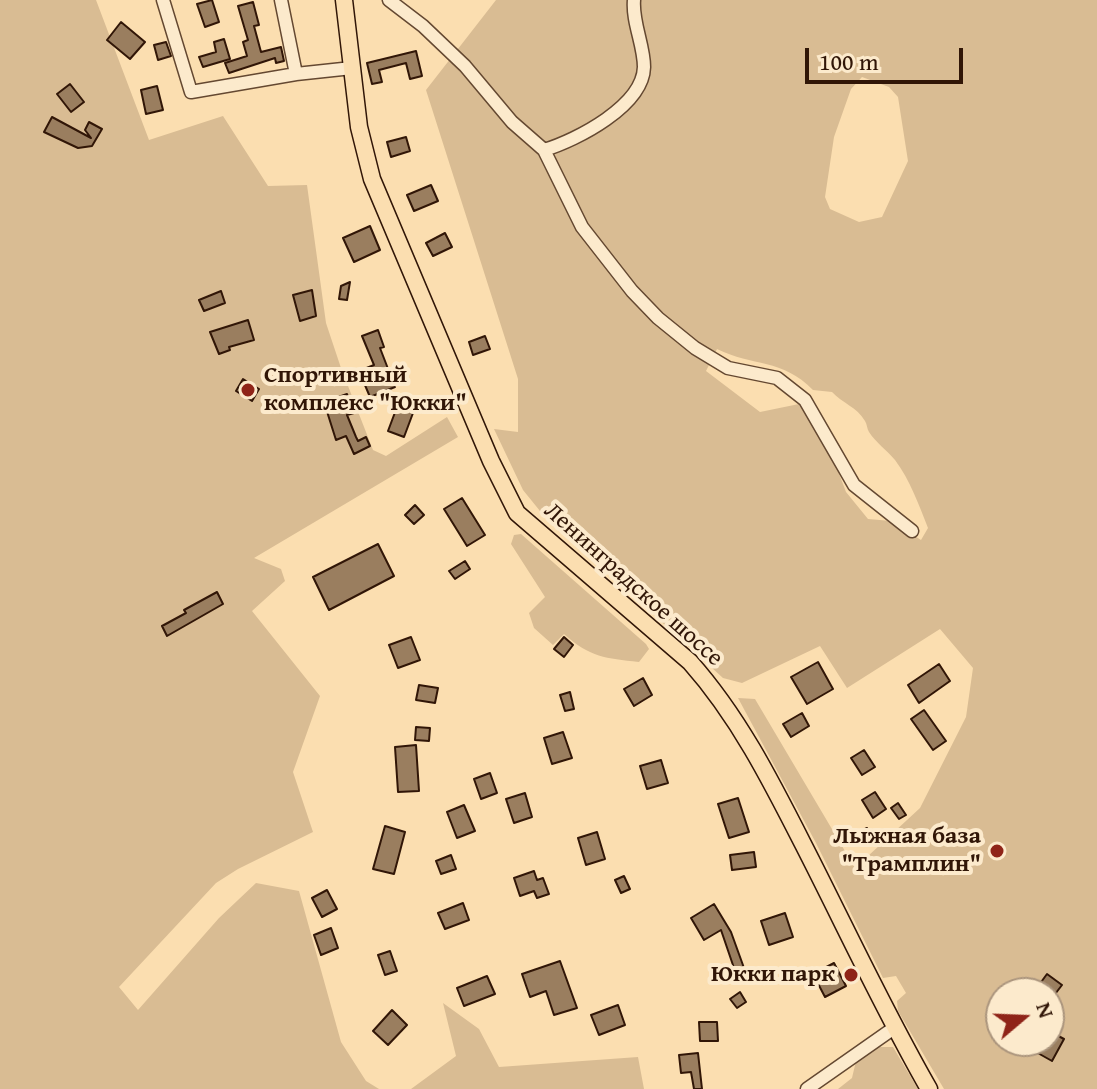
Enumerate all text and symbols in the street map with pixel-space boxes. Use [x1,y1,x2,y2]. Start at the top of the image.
scale bar [809,32,967,82]
text: 100 m [819,44,879,79]
place label: Спортивный комплекс "Юкки" [264,362,467,418]
marker: Спортивный комплекс "Юкки" [239,381,257,399]
street label: Ленинградское шоссе [537,497,729,673]
place label: Лыжная база "Трамплин" [833,823,981,879]
marker: Лыжная база "Трамплин" [988,842,1006,860]
place label: Юкки парк [711,961,835,989]
marker: Юкки парк [842,966,860,984]
north arrow [985,977,1065,1057]
text: N [1028,998,1063,1022]

